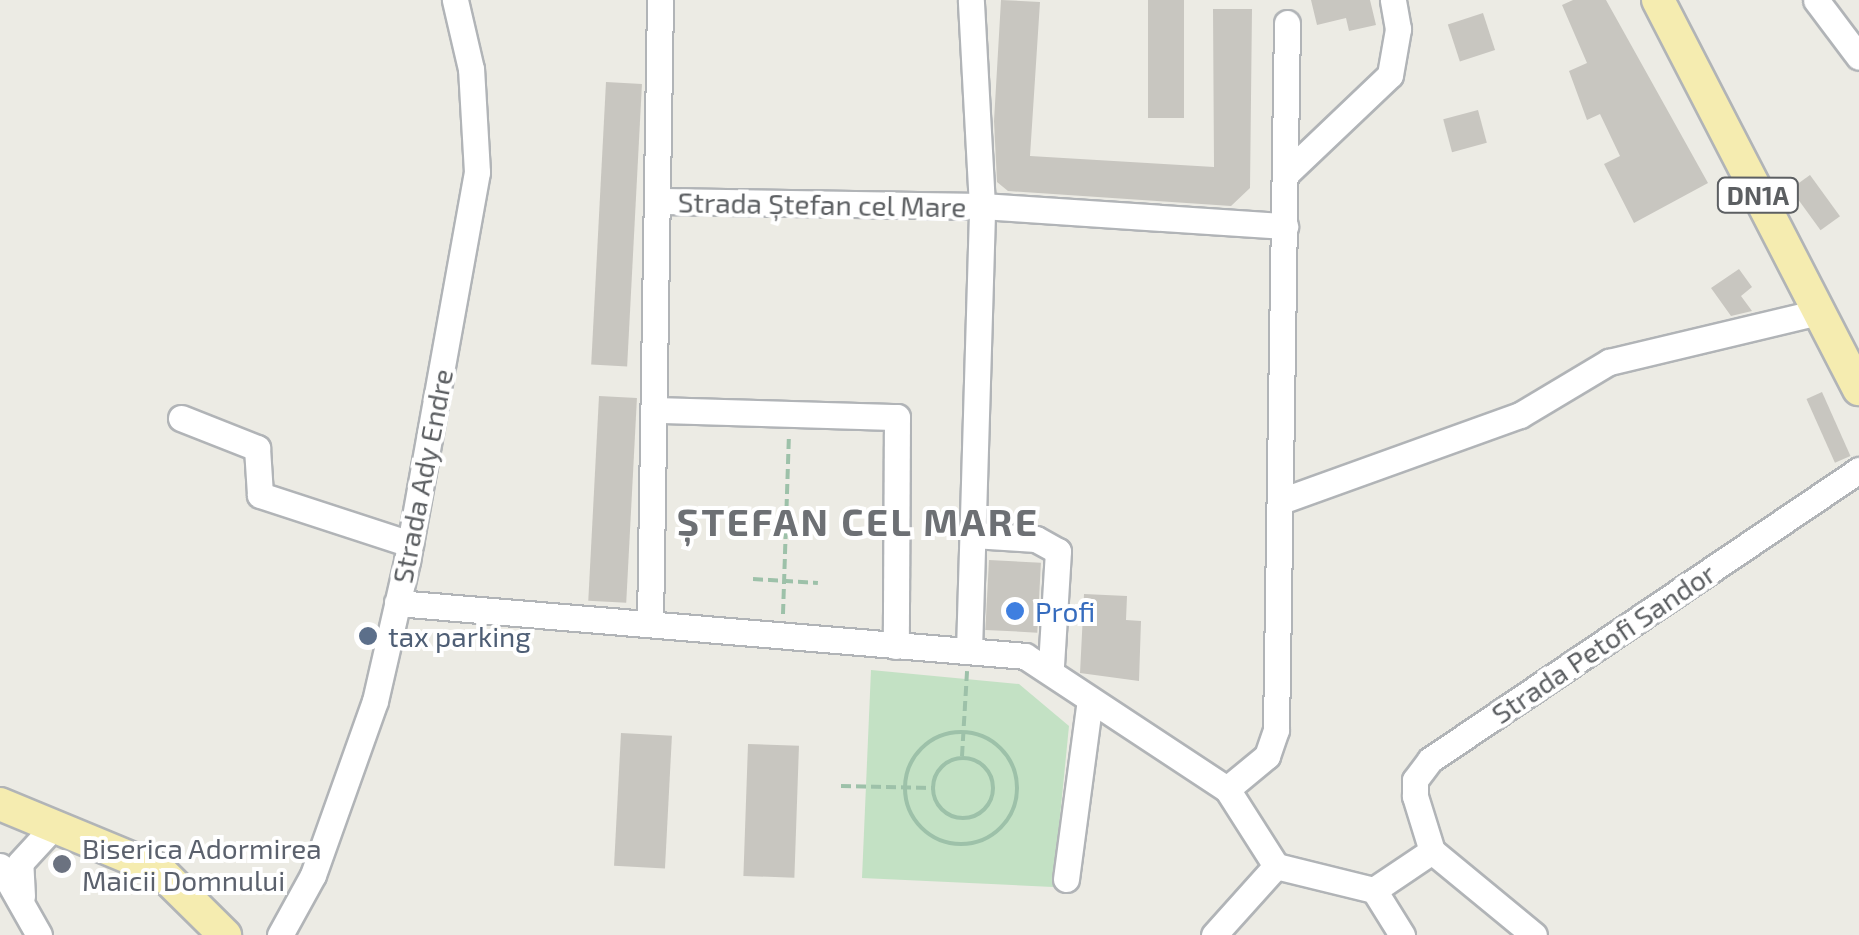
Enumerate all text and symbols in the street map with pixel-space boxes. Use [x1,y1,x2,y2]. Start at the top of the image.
road number: DN1A [1716,175,1800,215]
street label: Strada Ștefan cel Mare [677,185,967,223]
street label: Strada Ady Endre [385,365,459,587]
district label: ȘTEFAN CEL MARE [676,499,1040,545]
street label: Strada Petofi Sandor [1485,556,1721,730]
place label: Profi [1035,594,1095,628]
marker: Profi [1004,600,1026,622]
place label: tax parking [388,619,531,653]
marker: tax parking [357,625,379,647]
place label: Biserica Adormirea Maicii Domnului [82,831,322,897]
marker: Biserica Adormirea Maicii Domnului [51,853,73,875]

